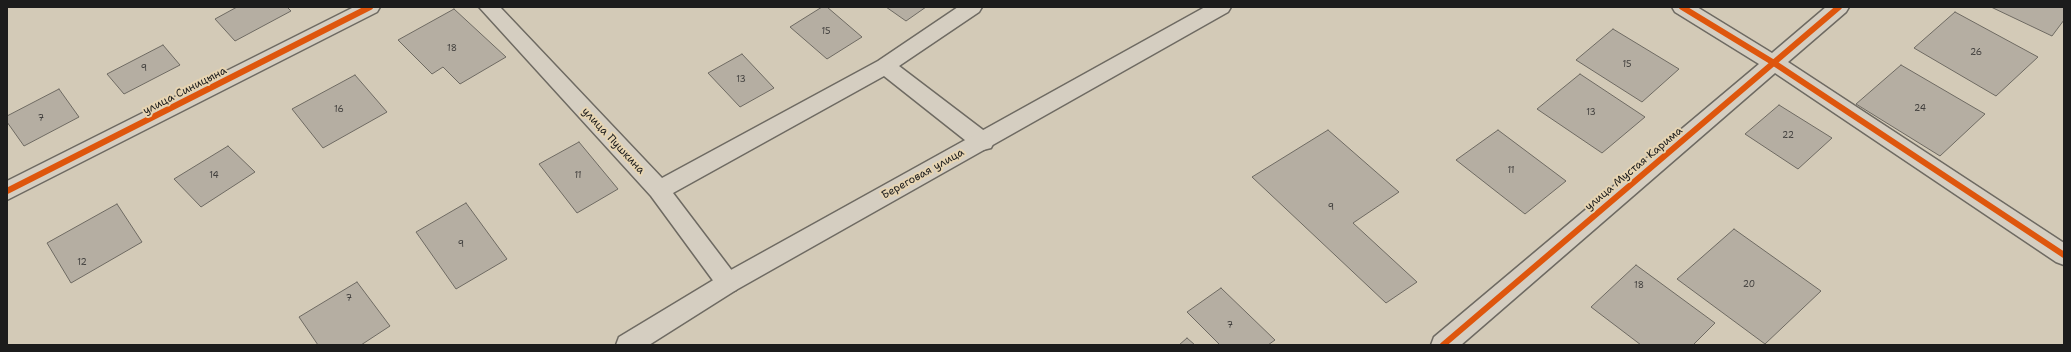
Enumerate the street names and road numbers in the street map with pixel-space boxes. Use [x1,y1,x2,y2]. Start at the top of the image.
street label: улица Синицына [141,64,229,118]
street label: улица Пушкина [579,105,647,177]
street label: улица Мустая Карима [1583,124,1685,214]
street label: Береговая улица [879,146,967,202]

